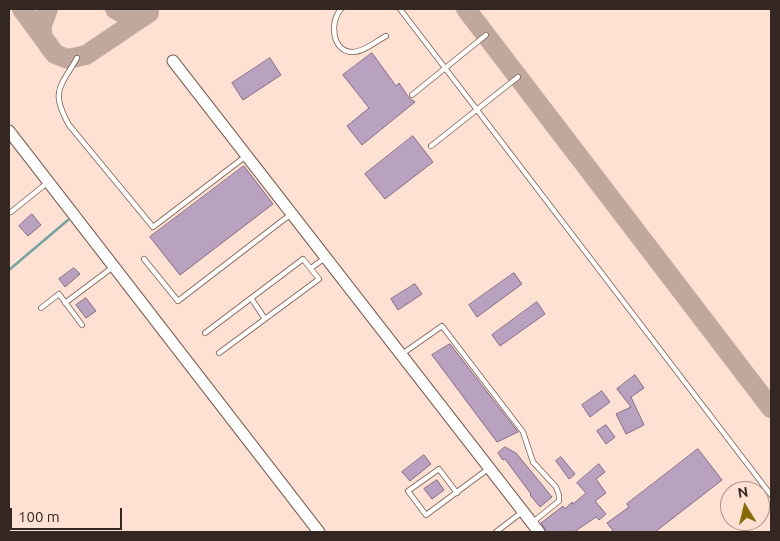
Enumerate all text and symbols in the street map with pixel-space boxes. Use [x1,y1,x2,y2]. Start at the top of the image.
north arrow [720,481,770,531]
text: N [736,483,749,501]
scale bar [12,498,125,530]
text: 100 m [18,508,60,525]

